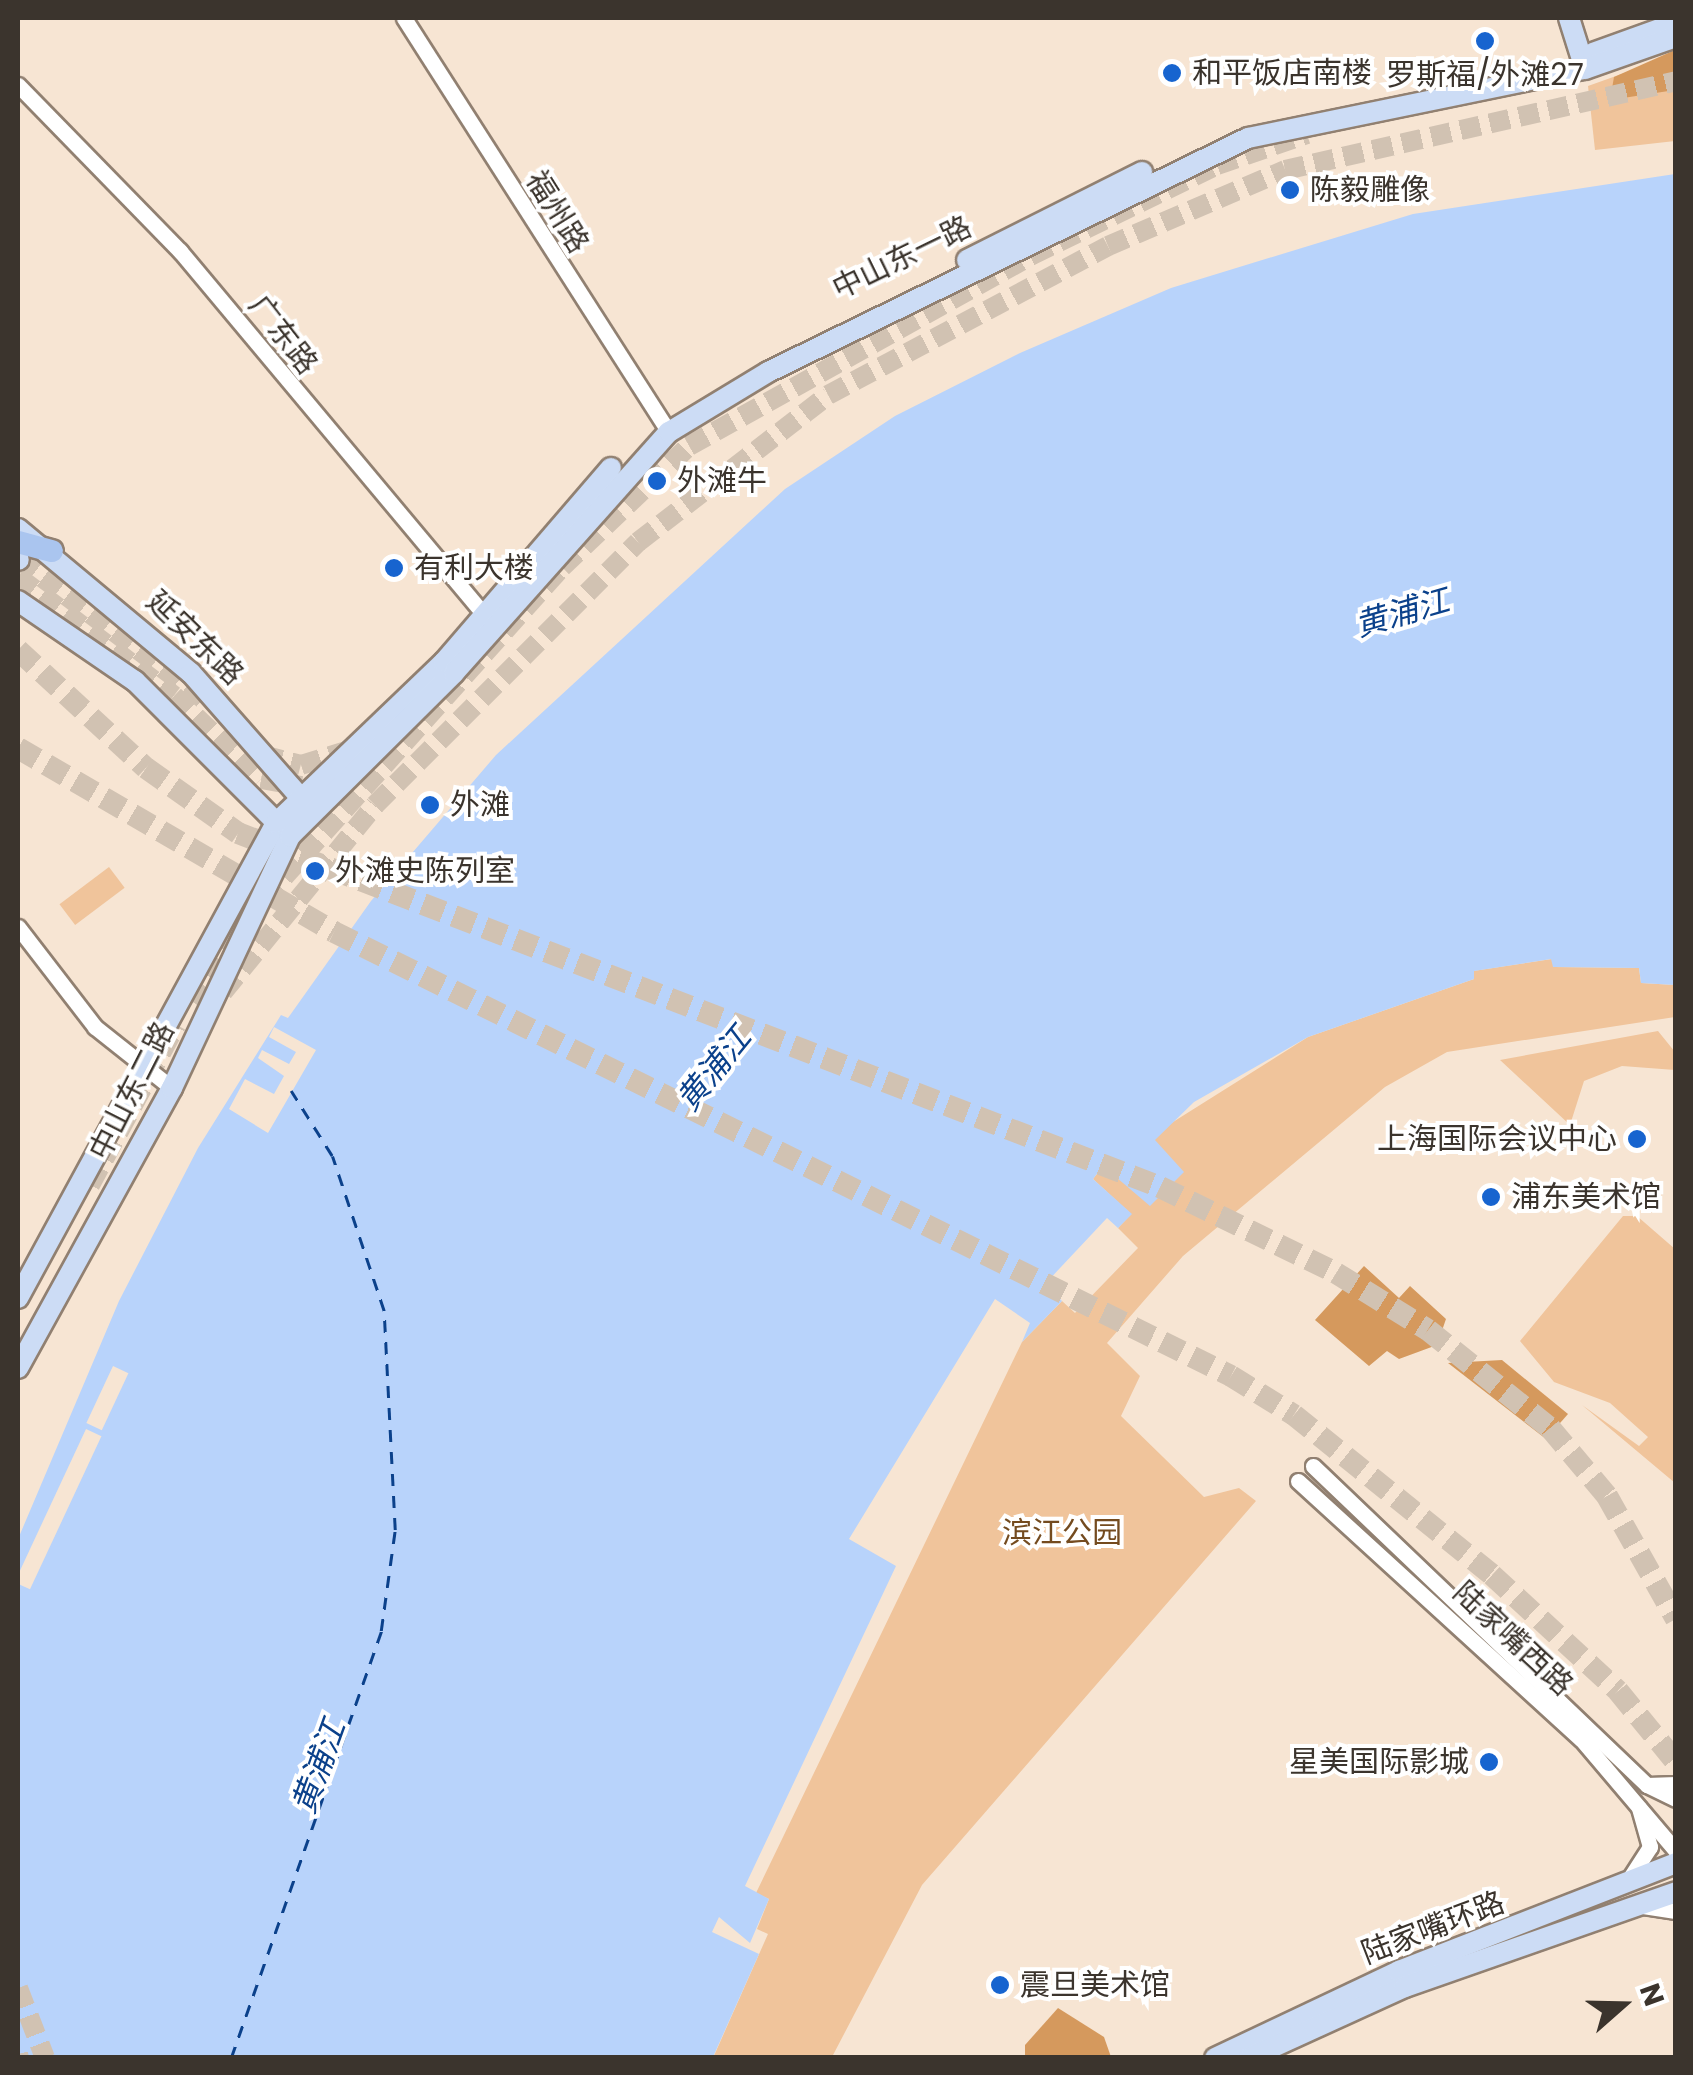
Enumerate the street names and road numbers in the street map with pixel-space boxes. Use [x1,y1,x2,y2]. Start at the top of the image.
street label: 福州路 [518,164,596,260]
street label: 中山东一路 [827,209,977,307]
street label: 广东路 [241,288,325,382]
street label: 延安东路 [139,583,251,693]
street label: 中山东二路 [82,1016,182,1166]
street label: 陆家嘴西路 [1446,1575,1580,1703]
street label: 陆家嘴环路 [1357,1884,1509,1972]

